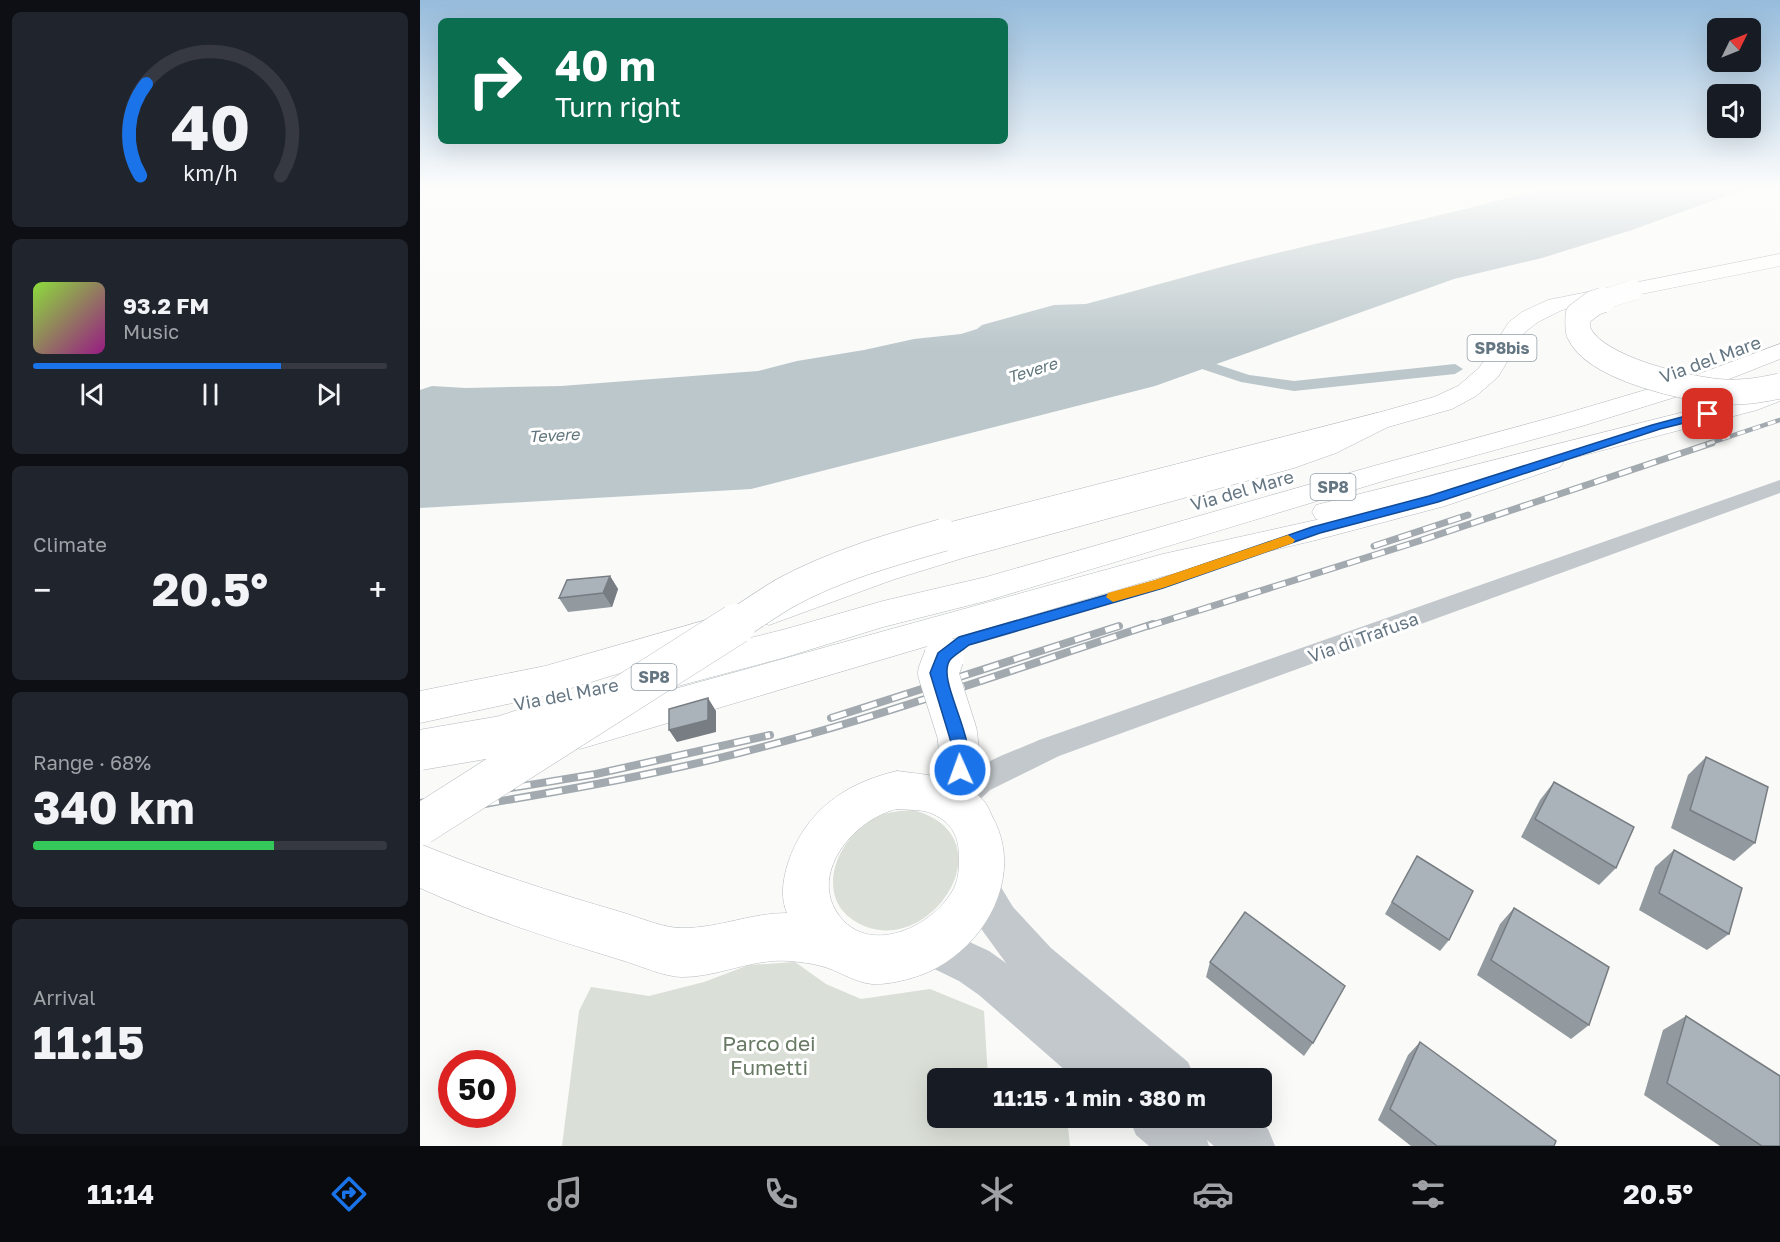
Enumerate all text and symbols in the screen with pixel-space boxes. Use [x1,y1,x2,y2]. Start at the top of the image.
north arrow [1707,18,1761,72]
map controls [1707,18,1761,138]
text: 40 m [555,40,656,90]
icon: right [456,42,534,120]
button: sound [1707,84,1761,138]
text: 40 [170,90,250,165]
text: Turn right [555,91,681,123]
text: km/h [183,161,237,187]
text: 93.2 FM [123,292,209,319]
text: Music [123,319,179,343]
street label: Via del Mare [1656,330,1764,388]
road number: SP8bis [1468,335,1536,361]
water label: Tevere [1005,353,1061,387]
icon: previous [76,378,109,411]
icon: pause [194,378,227,411]
icon: next [312,378,345,411]
pin [1682,388,1733,439]
icon: arrive [1691,397,1724,430]
water label: Tevere [528,424,582,446]
street label: Via del Mare [1188,465,1296,515]
road number: SP8 [1310,474,1356,500]
text: Climate [33,532,107,556]
text: 20.5° [152,562,268,616]
text: − [33,570,51,609]
text: + [369,570,387,609]
street label: Via di Trafusa [1305,607,1421,667]
road number: SP8 [632,664,676,690]
street label: Via del Mare [512,673,620,715]
position arrow [928,738,992,802]
text: Range · 68% [33,750,151,774]
text: 340 km [33,780,195,834]
text: Arrival [33,985,96,1009]
text: 11:15 [33,1015,144,1069]
park label: Parco dei Fumetti [722,1030,816,1080]
speed limit sign: 50 [438,1050,516,1128]
text: 11:15 · 1 min · 380 m [993,1084,1206,1111]
icon: directions [328,1173,370,1215]
icon: music [544,1173,586,1215]
icon: phone [760,1173,802,1215]
icon: climate [976,1173,1018,1215]
icon: car [1192,1173,1234,1215]
icon: filters [1407,1173,1449,1215]
text: 11:14 [87,1178,154,1210]
text: 20.5° [1623,1178,1693,1210]

